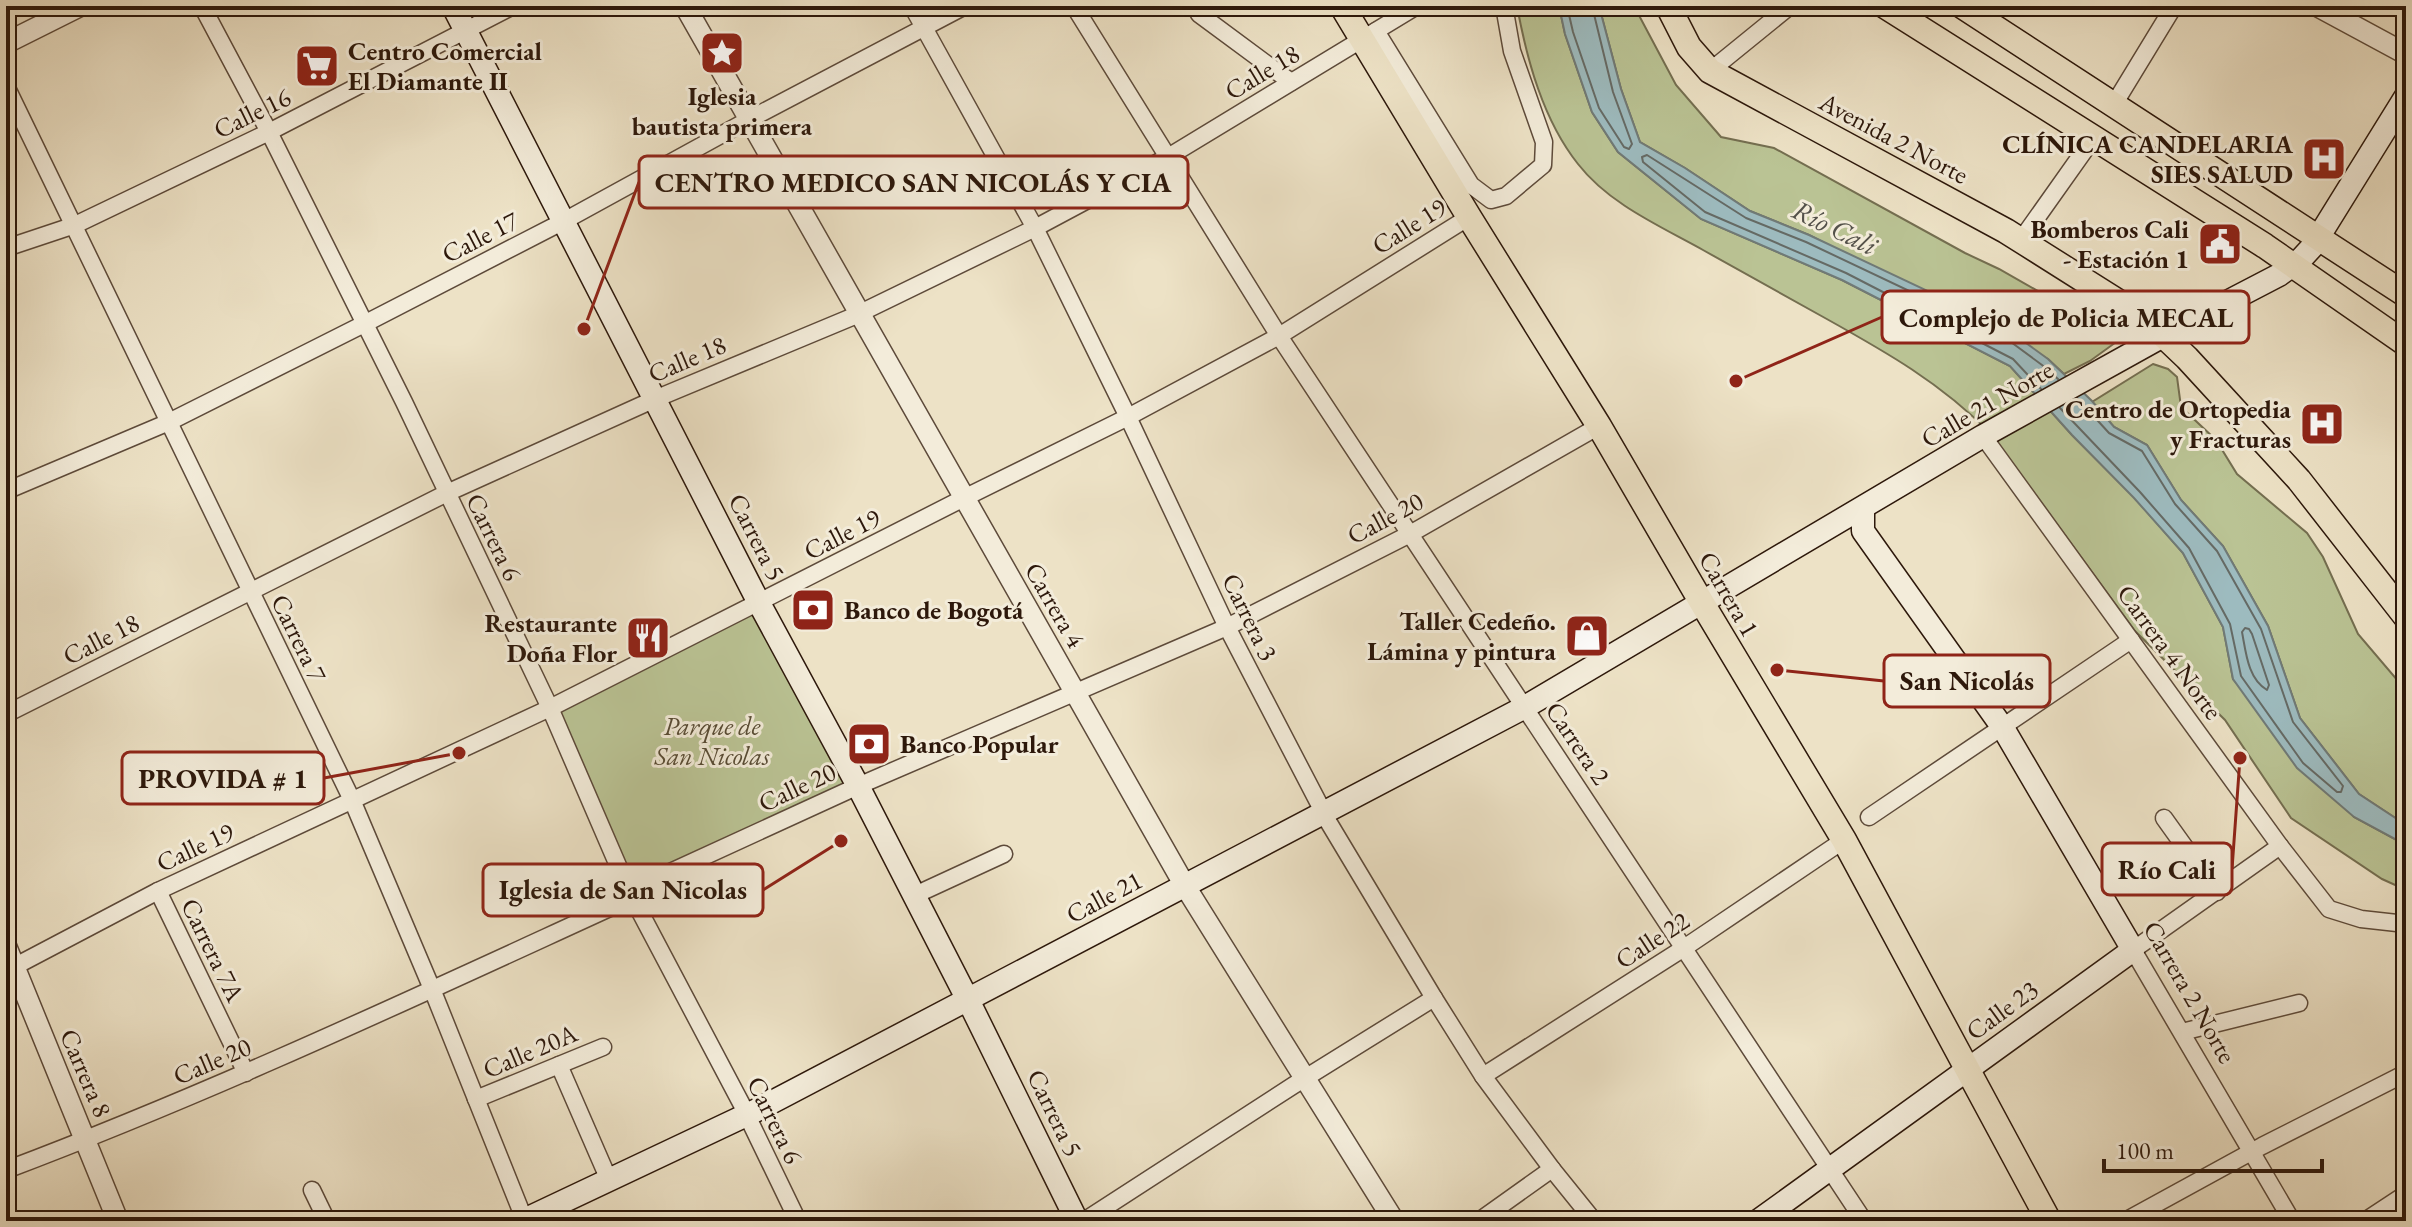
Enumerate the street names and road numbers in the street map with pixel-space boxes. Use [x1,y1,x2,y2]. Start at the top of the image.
street label: Calle 18 [1218,36,1306,108]
street label: Calle 16 [208,80,296,146]
street label: Avenida 2 Norte [1813,84,1974,192]
street label: Calle 19 [1365,190,1453,262]
street label: Calle 17 [436,203,525,271]
street label: Calle 18 [643,327,731,391]
street label: Calle 21 Norte [1915,352,2059,456]
street label: Calle 20 [1341,484,1429,552]
street label: Carrera 6 [458,488,530,586]
street label: Carrera 5 [721,488,793,586]
street label: Calle 19 [798,500,887,568]
street label: Carrera 1 [1691,545,1767,643]
street label: Carrera 4 [1017,556,1093,654]
street label: Carrera 3 [1214,568,1286,666]
street label: Carrera 4 Norte [2110,578,2230,726]
street label: Carrera 7 [263,589,335,688]
street label: Calle 18 [57,605,145,673]
street label: Carrera 2 [1538,695,1618,792]
street label: Calle 20 [753,754,841,820]
street label: Calle 19 [151,814,240,880]
street label: Calle 21 [1060,863,1148,931]
street label: Carrera 7A [173,893,253,1008]
street label: Calle 22 [1609,903,1696,976]
street label: Carrera 2 Norte [2136,915,2244,1069]
street label: Calle 23 [1959,972,2045,1048]
street label: Calle 20A [478,1015,583,1086]
street label: Carrera 8 [52,1024,120,1122]
street label: Calle 20 [168,1029,256,1093]
street label: Carrera 5 [1019,1064,1091,1162]
street label: Carrera 6 [739,1071,811,1169]

